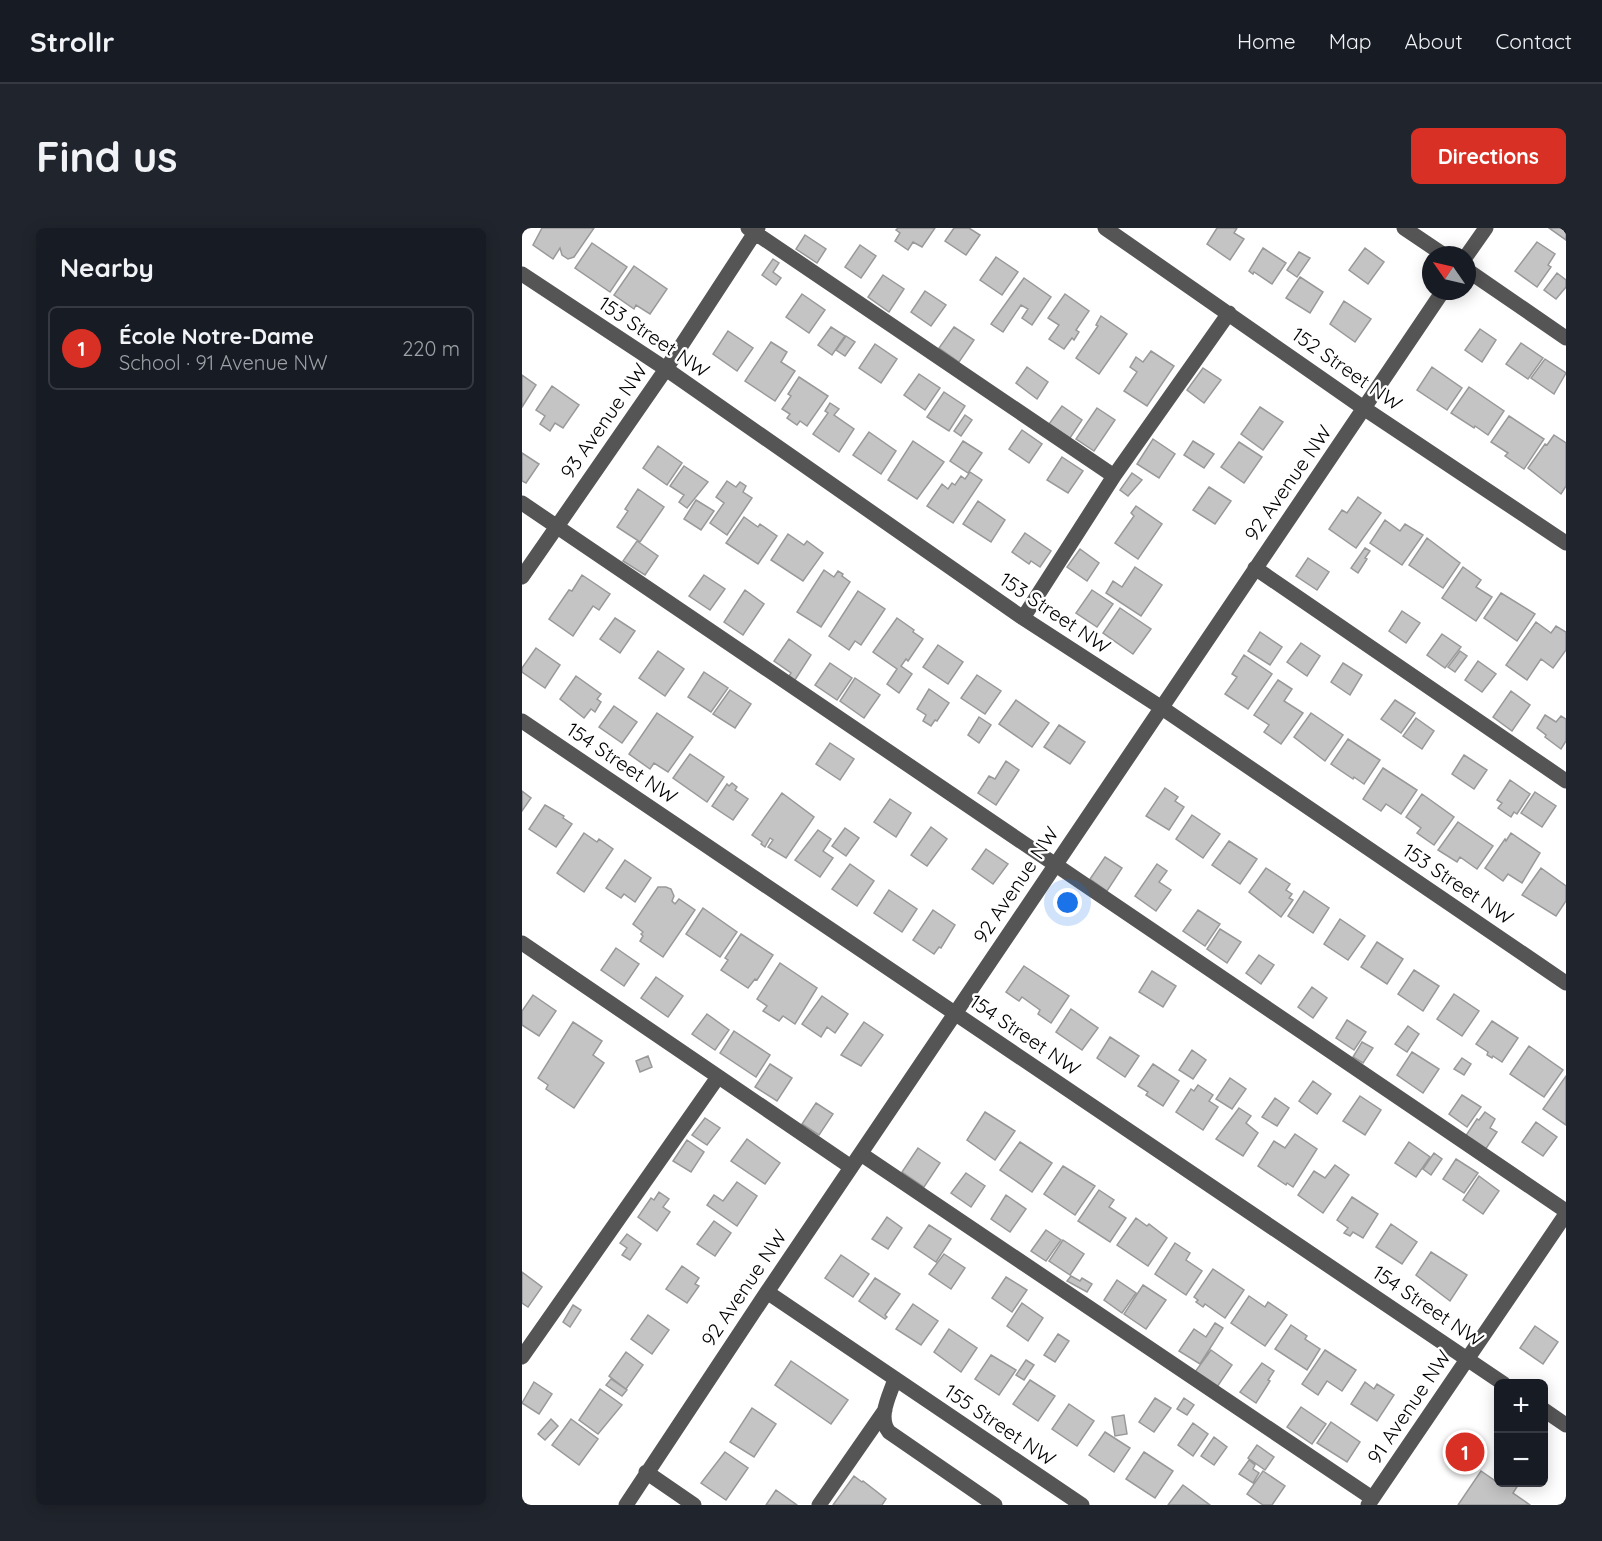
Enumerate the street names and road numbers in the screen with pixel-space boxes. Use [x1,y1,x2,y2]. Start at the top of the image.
street label: 153 Street NW [594,290,714,383]
street label: 152 Street NW [1287,321,1407,416]
street label: 93 Avenue NW [555,358,653,483]
street label: 92 Avenue NW [1239,420,1337,545]
street label: 153 Street NW [995,566,1115,659]
street label: 154 Street NW [562,716,682,809]
street label: 92 Avenue NW [967,822,1064,948]
street label: 153 Street NW [1398,837,1518,930]
street label: 154 Street NW [965,988,1085,1081]
street label: 92 Avenue NW [695,1225,792,1351]
street label: 154 Street NW [1368,1259,1488,1352]
street label: 91 Avenue NW [1361,1345,1456,1468]
street label: 155 Street NW [940,1378,1061,1471]

